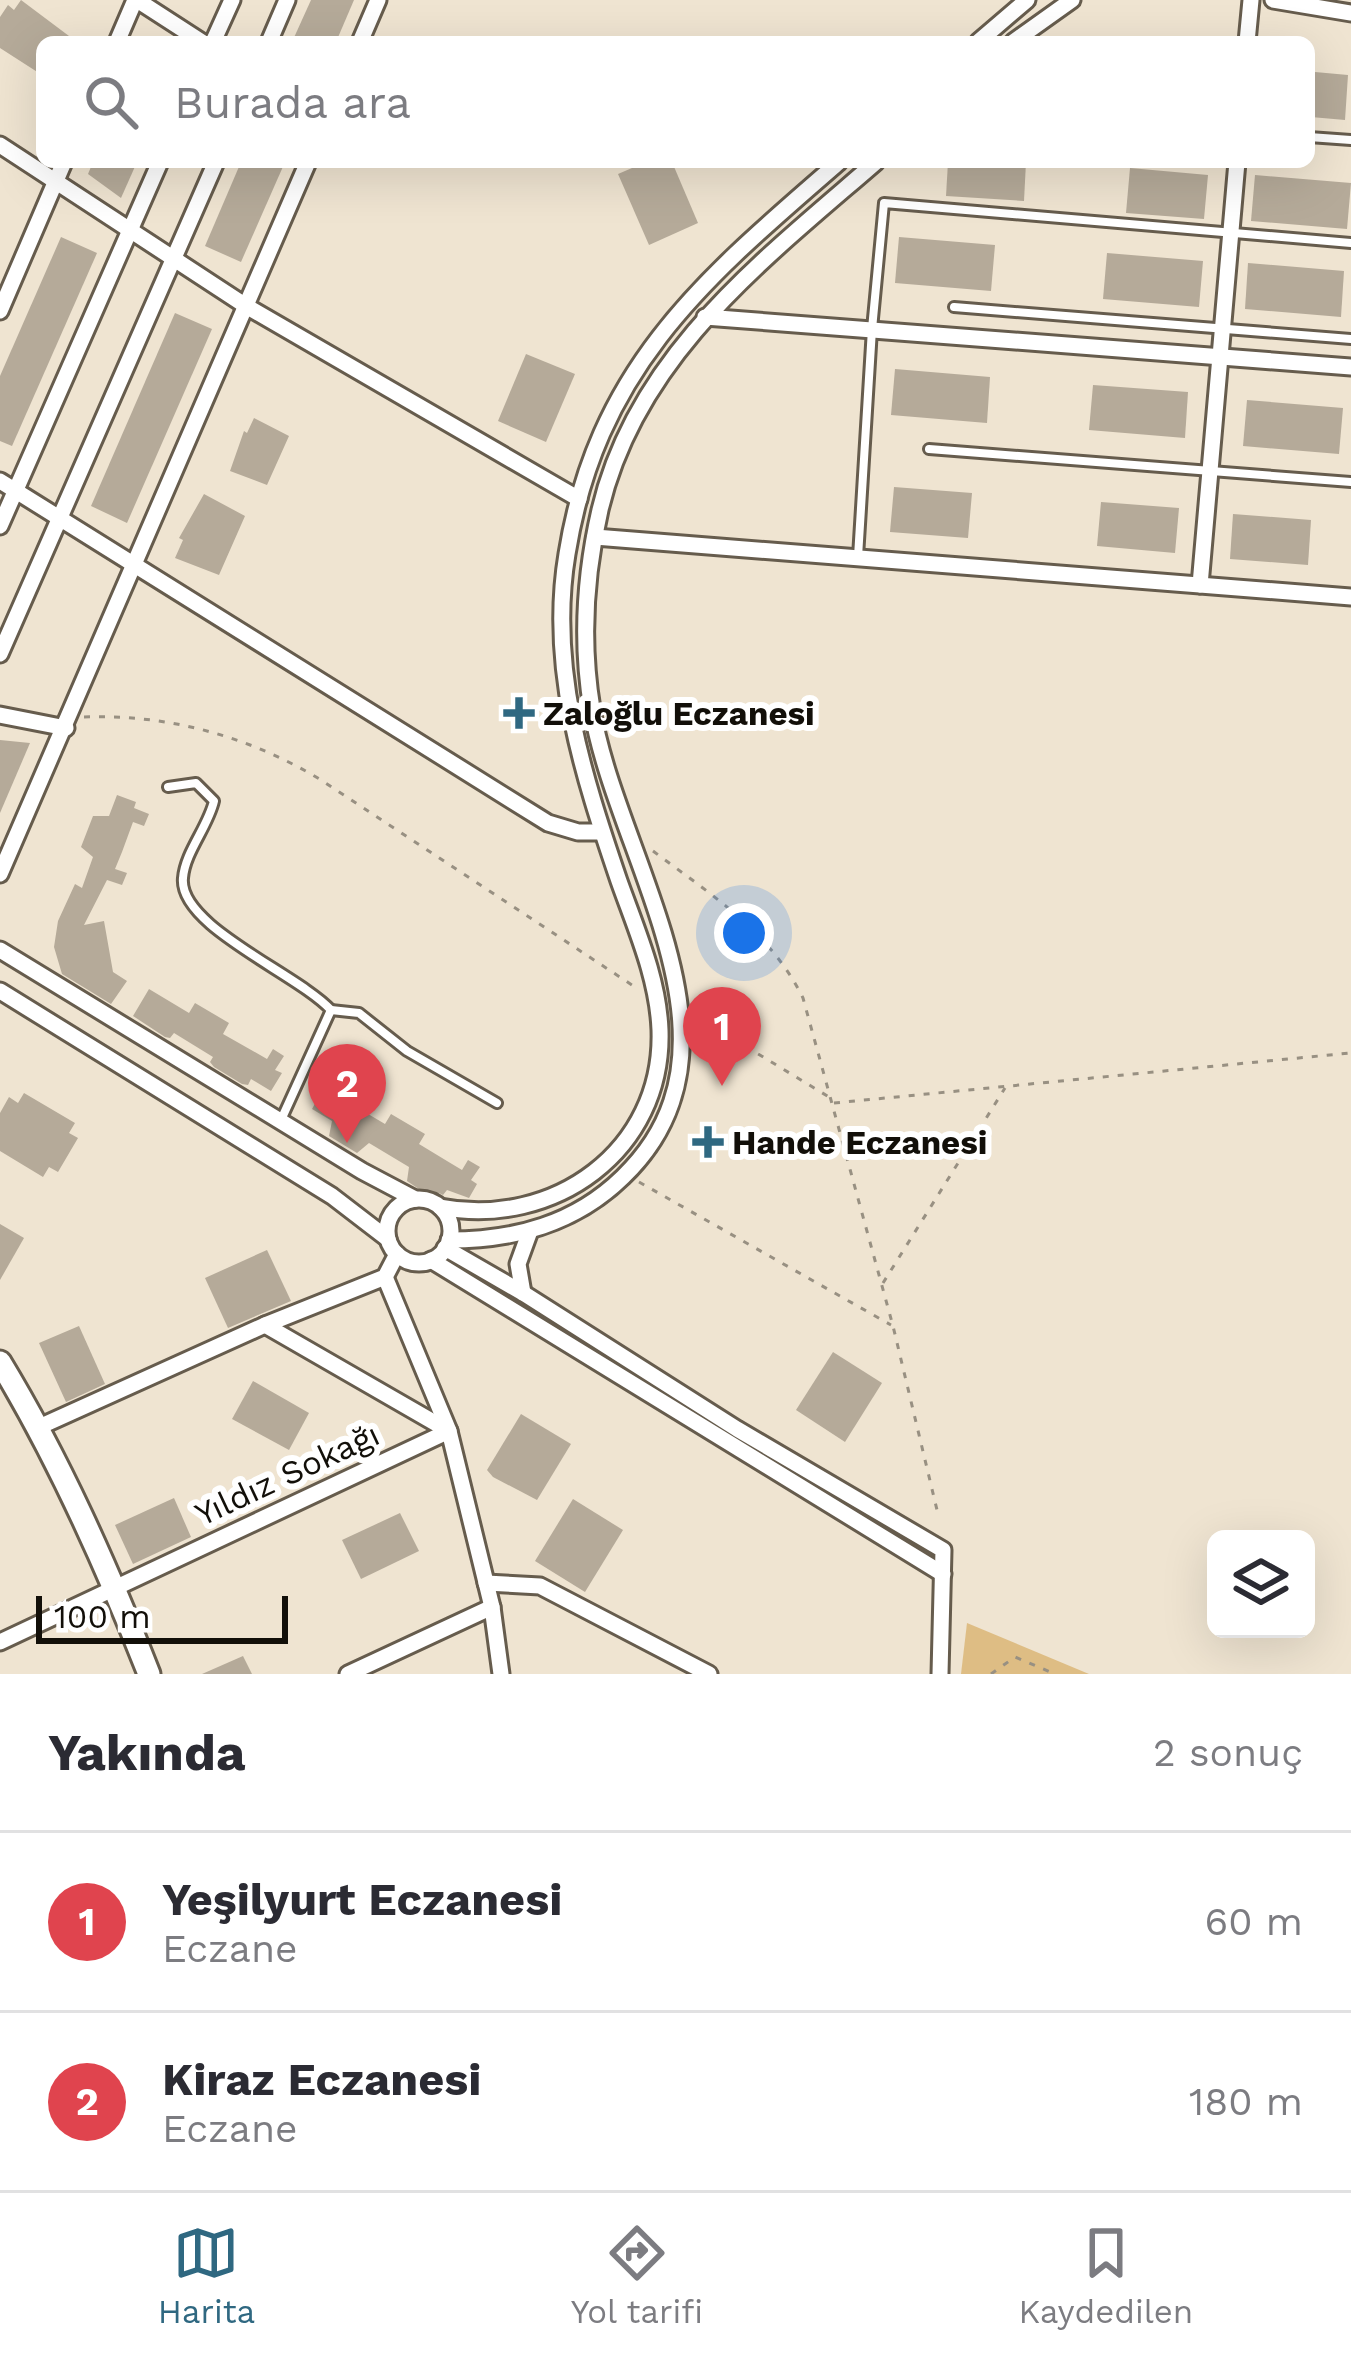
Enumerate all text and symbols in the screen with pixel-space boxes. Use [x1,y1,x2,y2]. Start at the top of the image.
search box [36,36,1315,168]
icon: search [78,69,144,135]
text: Burada ara [174,76,411,129]
place label: Zaloğlu Eczanesi [543,694,815,733]
marker: Zaloğlu Eczanesi [506,700,532,726]
your location [714,903,774,963]
pin: 1 [683,987,761,1086]
pin: 2 [308,1044,386,1143]
place label: Hande Eczanesi [732,1123,987,1162]
marker: Hande Eczanesi [695,1129,721,1155]
street label: Yıldız Sokağı [189,1414,385,1534]
map controls [1207,1530,1315,1638]
button: layers [1207,1530,1315,1638]
scale bar [36,1590,288,1643]
text: 100 m [54,1597,151,1636]
text: Yakında [48,1723,245,1782]
text: 2 sonuç [1153,1730,1303,1775]
text: Yeşilyurt Eczanesi [162,1873,562,1926]
text: 1 [79,1899,95,1944]
text: 60 m [1205,1899,1303,1944]
text: Eczane [162,1926,298,1971]
text: Kiraz Eczanesi [162,2053,481,2106]
text: 2 [75,2079,99,2124]
text: 180 m [1189,2079,1303,2124]
text: Eczane [162,2106,298,2151]
tab: Harita [158,2220,255,2331]
tab: Yol tarifi [571,2220,703,2331]
tab: Kaydedilen [1019,2220,1193,2331]

